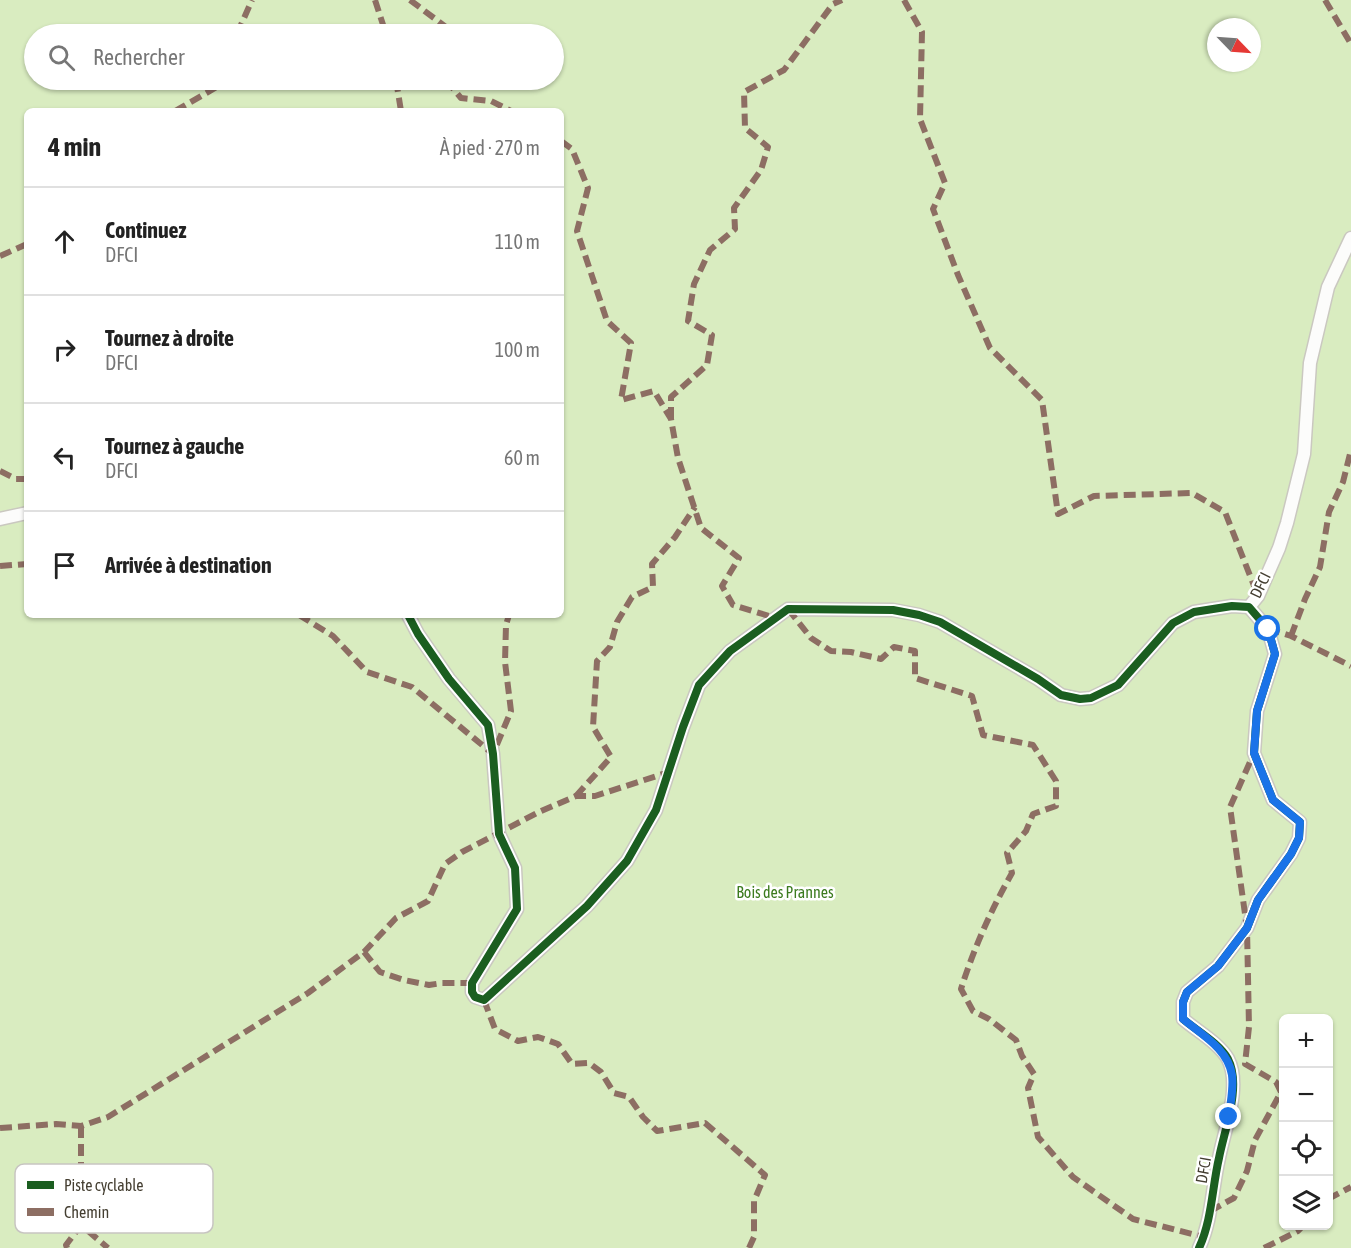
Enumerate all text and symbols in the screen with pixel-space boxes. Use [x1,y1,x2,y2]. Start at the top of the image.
north arrow [1207,18,1261,72]
search box [24,24,564,90]
icon: search [45,41,78,74]
text: Rechercher [93,44,184,70]
text: 4 min [48,132,101,162]
text: À pied · 270 m [440,136,540,159]
text: Continuez [105,217,187,243]
icon: ahead [48,225,81,258]
text: 110 m [495,230,540,253]
text: DFCI [105,243,138,266]
text: Tournez à droite [105,325,234,351]
icon: right [48,333,81,366]
text: 100 m [495,338,540,361]
text: DFCI [105,351,138,374]
text: Tournez à gauche [105,433,244,459]
icon: left [48,441,81,474]
text: 60 m [504,446,540,469]
text: DFCI [105,459,138,482]
icon: arrive [48,549,81,582]
text: Arrivée à destination [105,552,272,578]
street label: DFCI [1246,569,1274,601]
route start [1254,615,1280,641]
park label: Bois des Prannes [736,883,834,901]
map controls [1279,1014,1333,1230]
button: + [1279,1014,1333,1068]
button: − [1279,1068,1333,1122]
route end [1215,1103,1241,1129]
button: locate [1279,1122,1333,1176]
street label: DFCI [1192,1155,1214,1185]
legend [15,1164,213,1233]
text: Piste cyclable [64,1176,144,1195]
button: layers [1279,1176,1333,1230]
text: Chemin [64,1203,109,1221]

